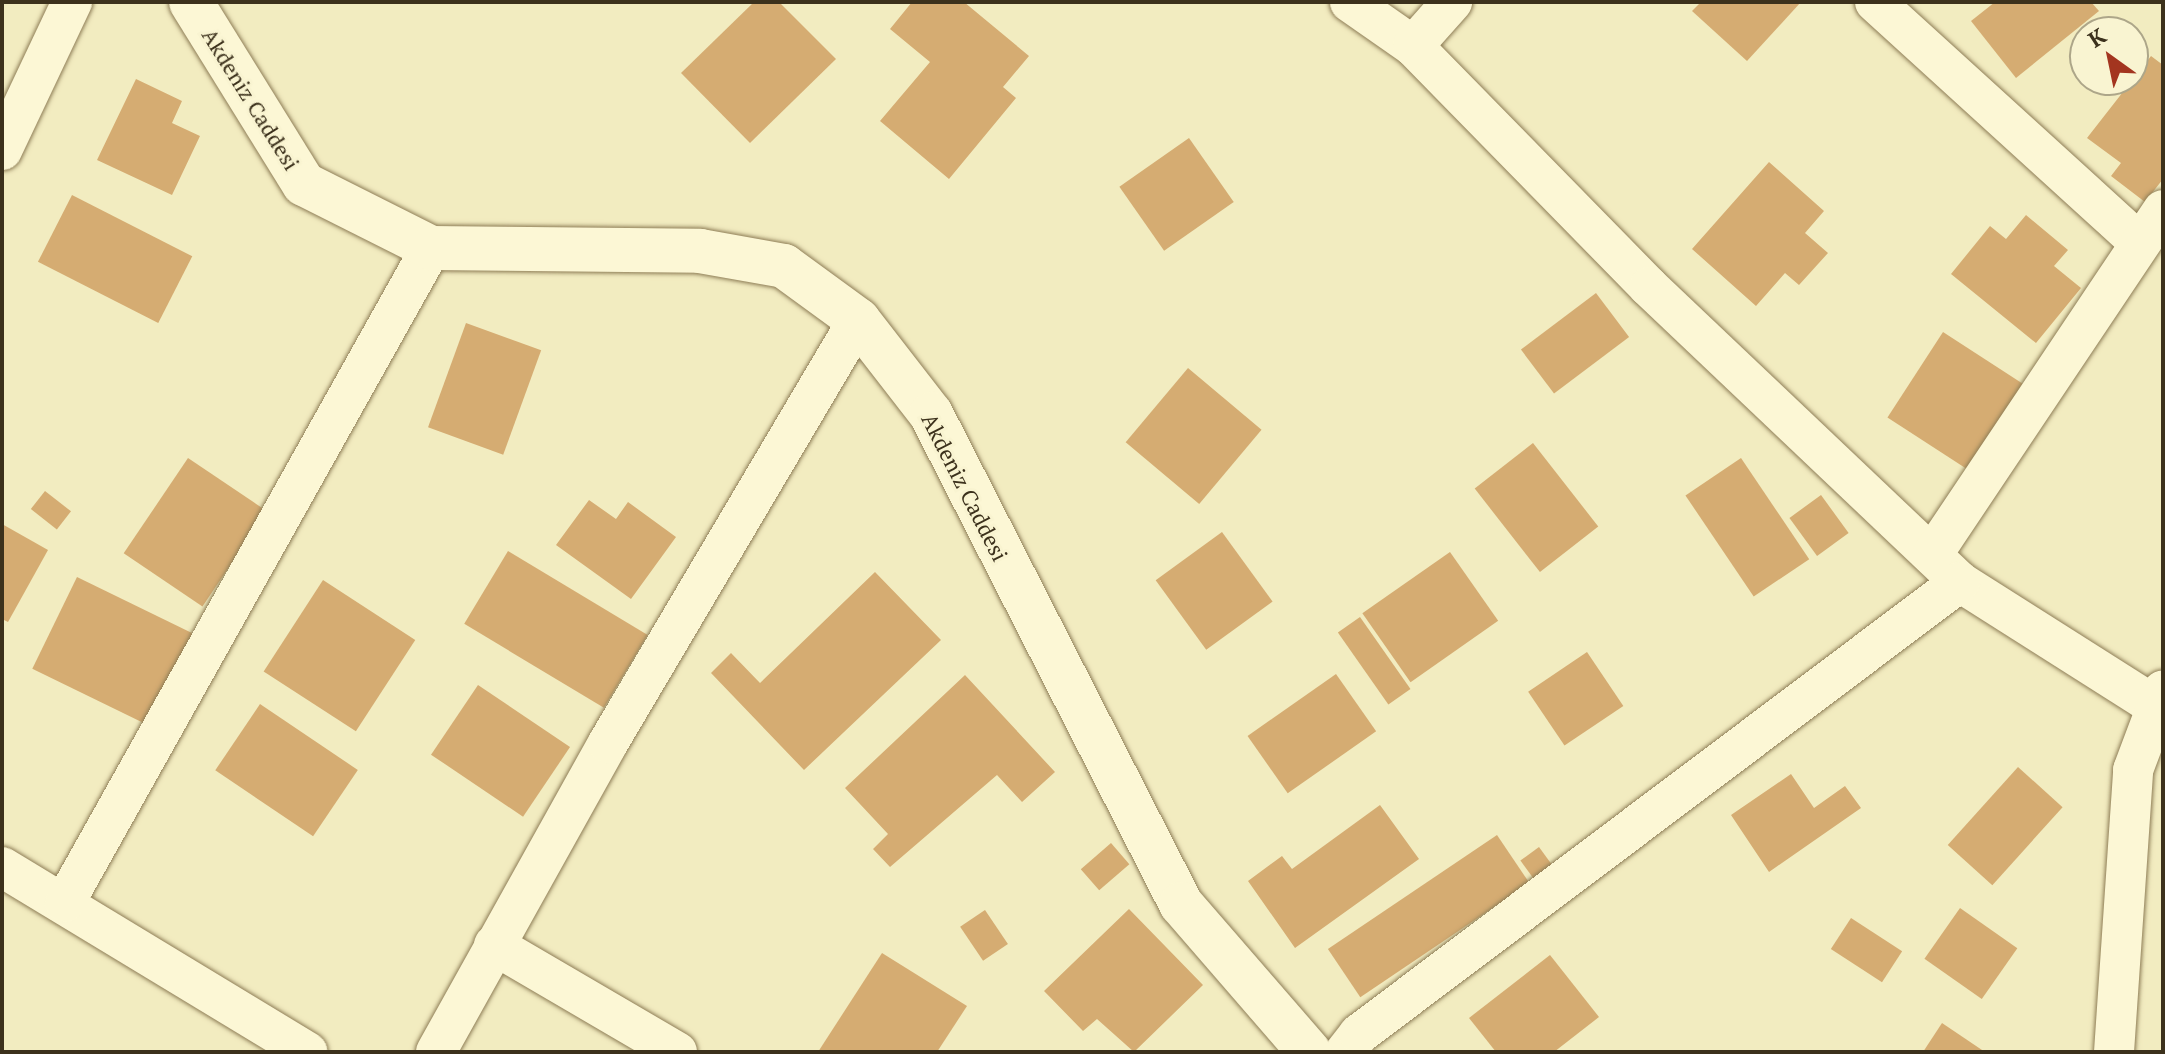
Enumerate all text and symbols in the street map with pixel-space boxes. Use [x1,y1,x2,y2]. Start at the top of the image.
north arrow [2069,16,2149,96]
text: K [2082,21,2111,54]
street label: Akdeniz Caddesi [197,23,305,175]
street label: Akdeniz Caddesi [916,409,1014,565]

